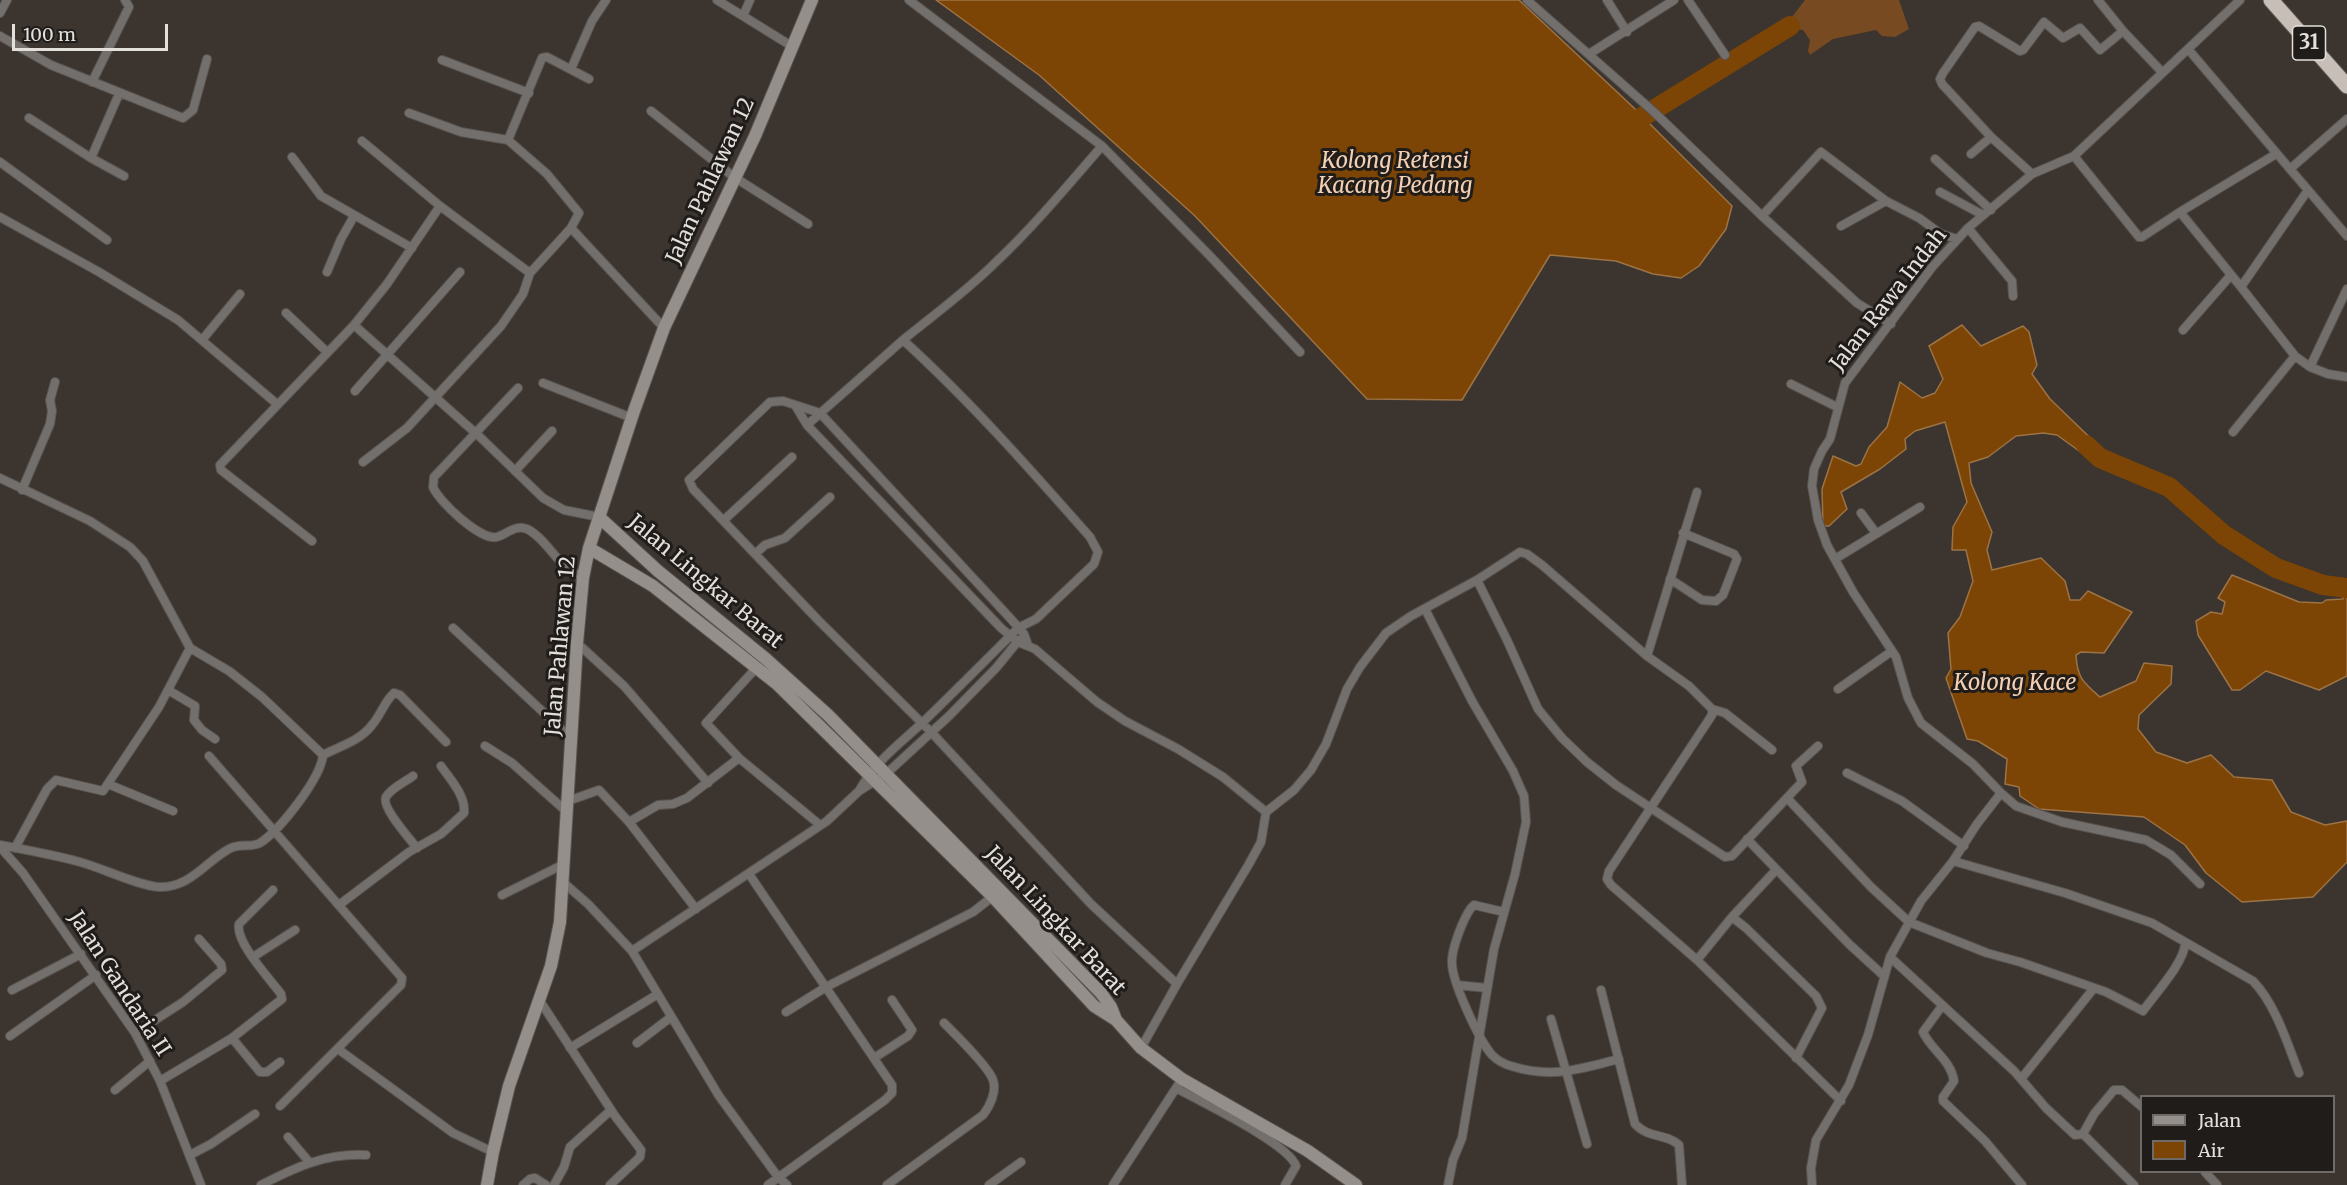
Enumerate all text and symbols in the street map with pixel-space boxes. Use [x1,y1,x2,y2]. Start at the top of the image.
scale bar [15,12,171,50]
text: 100 m [23,23,76,46]
road number: 31 [2292,26,2326,60]
street label: Jalan Pahlawan 12 [661,94,761,268]
water label: Kolong Retensi Kacang Pedang [1318,149,1472,200]
street label: Jalan Rawa Indah [1825,224,1953,376]
street label: Jalan Lingkar Barat [622,510,788,654]
street label: Jalan Pahlawan 12 [541,555,581,737]
water label: Kolong Kace [1954,671,2076,697]
street label: Jalan Lingkar Barat [979,841,1131,1001]
street label: Jalan Gandaria II [63,907,175,1061]
legend [2140,1095,2335,1173]
text: Jalan [2198,1109,2241,1132]
text: Air [2198,1139,2225,1162]

